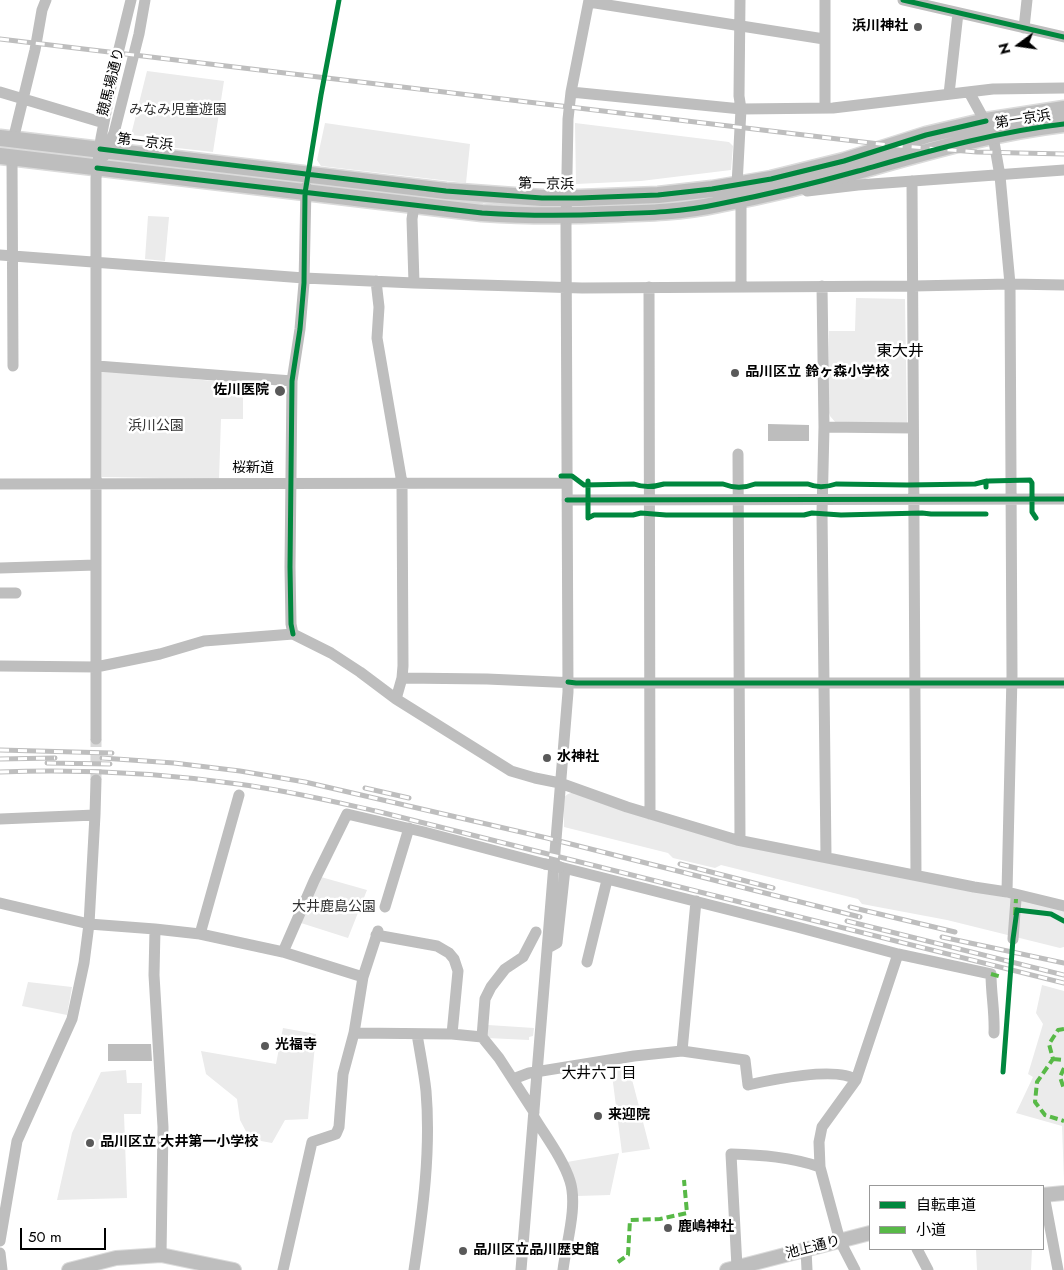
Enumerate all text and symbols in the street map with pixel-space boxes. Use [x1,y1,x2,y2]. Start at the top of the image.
place label: 浜川神社 [852,19,908,35]
north arrow [994,20,1044,70]
marker: 浜川神社 [912,21,924,33]
text: N [993,41,1015,56]
street label: 競馬場通り [95,46,129,118]
park label: みなみ児童遊園 [129,103,227,119]
street label: 第一京浜 [994,107,1052,133]
street label: 第一京浜 [116,131,174,155]
street label: 第一京浜 [518,176,574,194]
district label: 東大井 [876,342,924,362]
place label: 品川区立 鈴ヶ森小学校 [745,365,889,381]
marker: 品川区立 鈴ヶ森小学校 [729,367,741,379]
place label: 佐川医院 [213,383,269,399]
marker: 佐川医院 [273,384,287,398]
park label: 浜川公園 [128,419,184,435]
street label: 桜新道 [232,461,274,477]
place label: 水神社 [557,750,599,766]
marker: 水神社 [541,752,553,764]
park label: 大井鹿島公園 [292,900,376,916]
place label: 光福寺 [275,1038,317,1054]
marker: 光福寺 [259,1040,271,1052]
district label: 大井六丁目 [562,1065,636,1083]
place label: 来迎院 [608,1108,650,1124]
marker: 来迎院 [592,1110,604,1122]
place label: 品川区立 大井第一小学校 [100,1135,258,1151]
marker: 品川区立 大井第一小学校 [84,1137,96,1149]
legend [869,1185,1044,1250]
text: 自転車道 [916,1194,976,1216]
scale bar [22,1218,109,1250]
text: 小道 [916,1219,946,1241]
place label: 鹿嶋神社 [678,1220,734,1236]
marker: 鹿嶋神社 [662,1222,674,1234]
text: 50 m [28,1226,62,1248]
street label: 池上通り [784,1233,842,1263]
place label: 品川区立品川歴史館 [473,1243,599,1259]
marker: 品川区立品川歴史館 [457,1245,469,1257]

